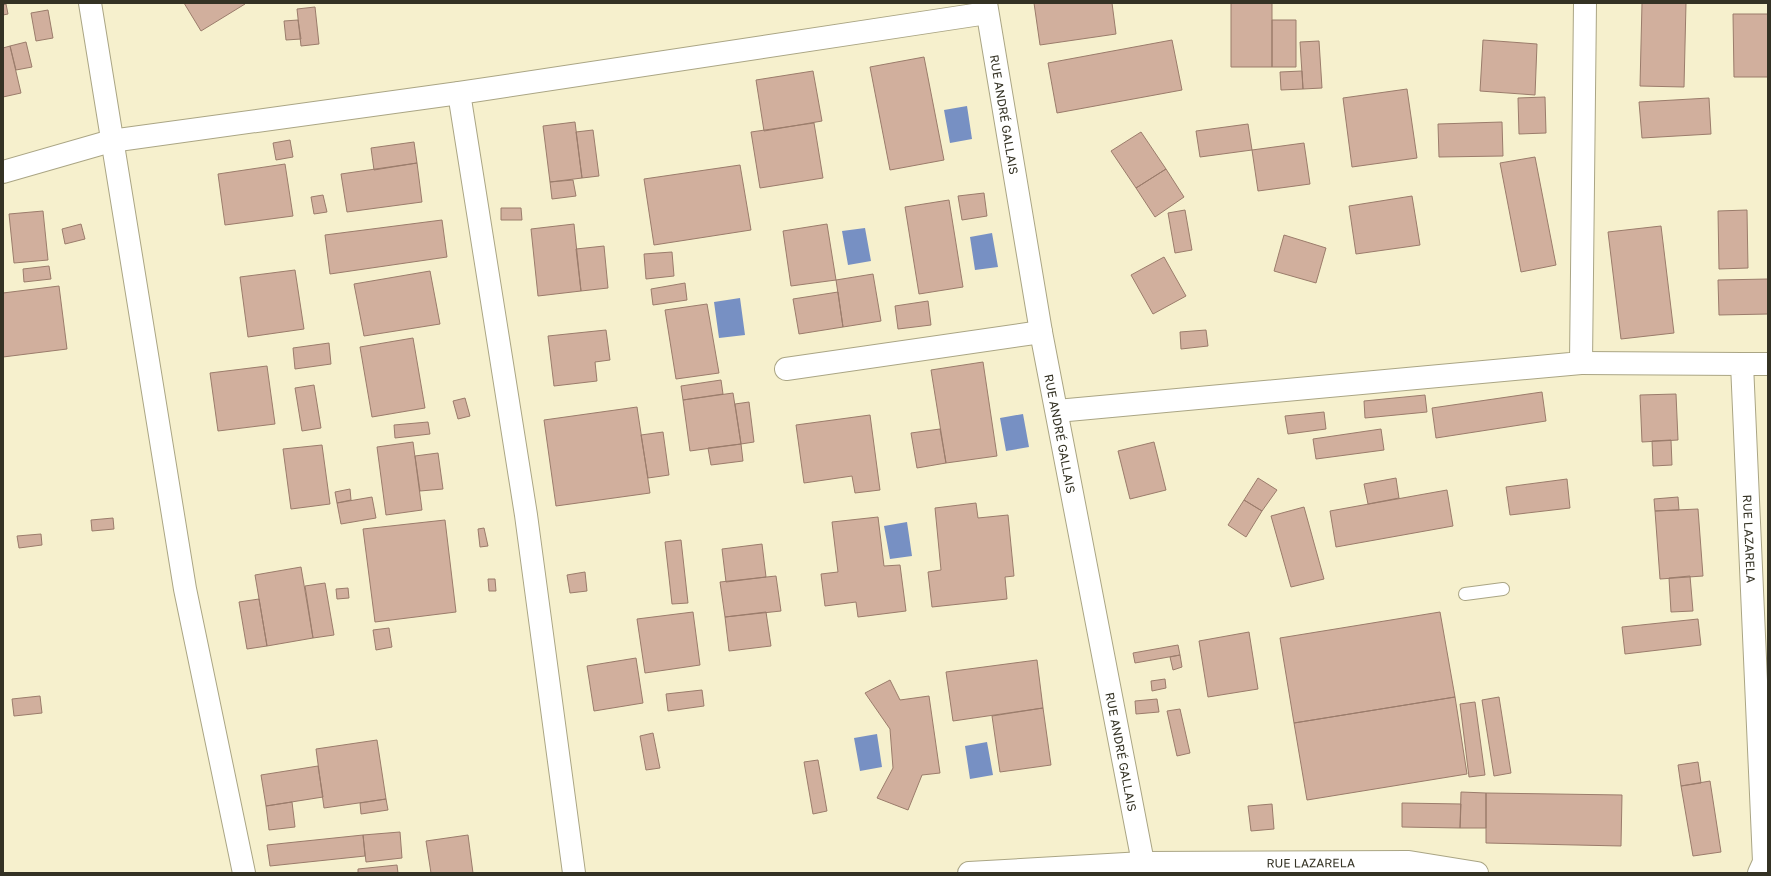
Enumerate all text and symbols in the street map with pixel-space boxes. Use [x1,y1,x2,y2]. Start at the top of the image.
street label: RUE ANDRÉ GALLAIS [987,53,1022,176]
street label: RUE ANDRÉ GALLAIS [1042,373,1079,495]
street label: RUE LAZARELA [1740,494,1759,583]
street label: RUE ANDRÉ GALLAIS [1103,691,1141,813]
street label: RUE LAZARELA [1266,855,1355,870]

